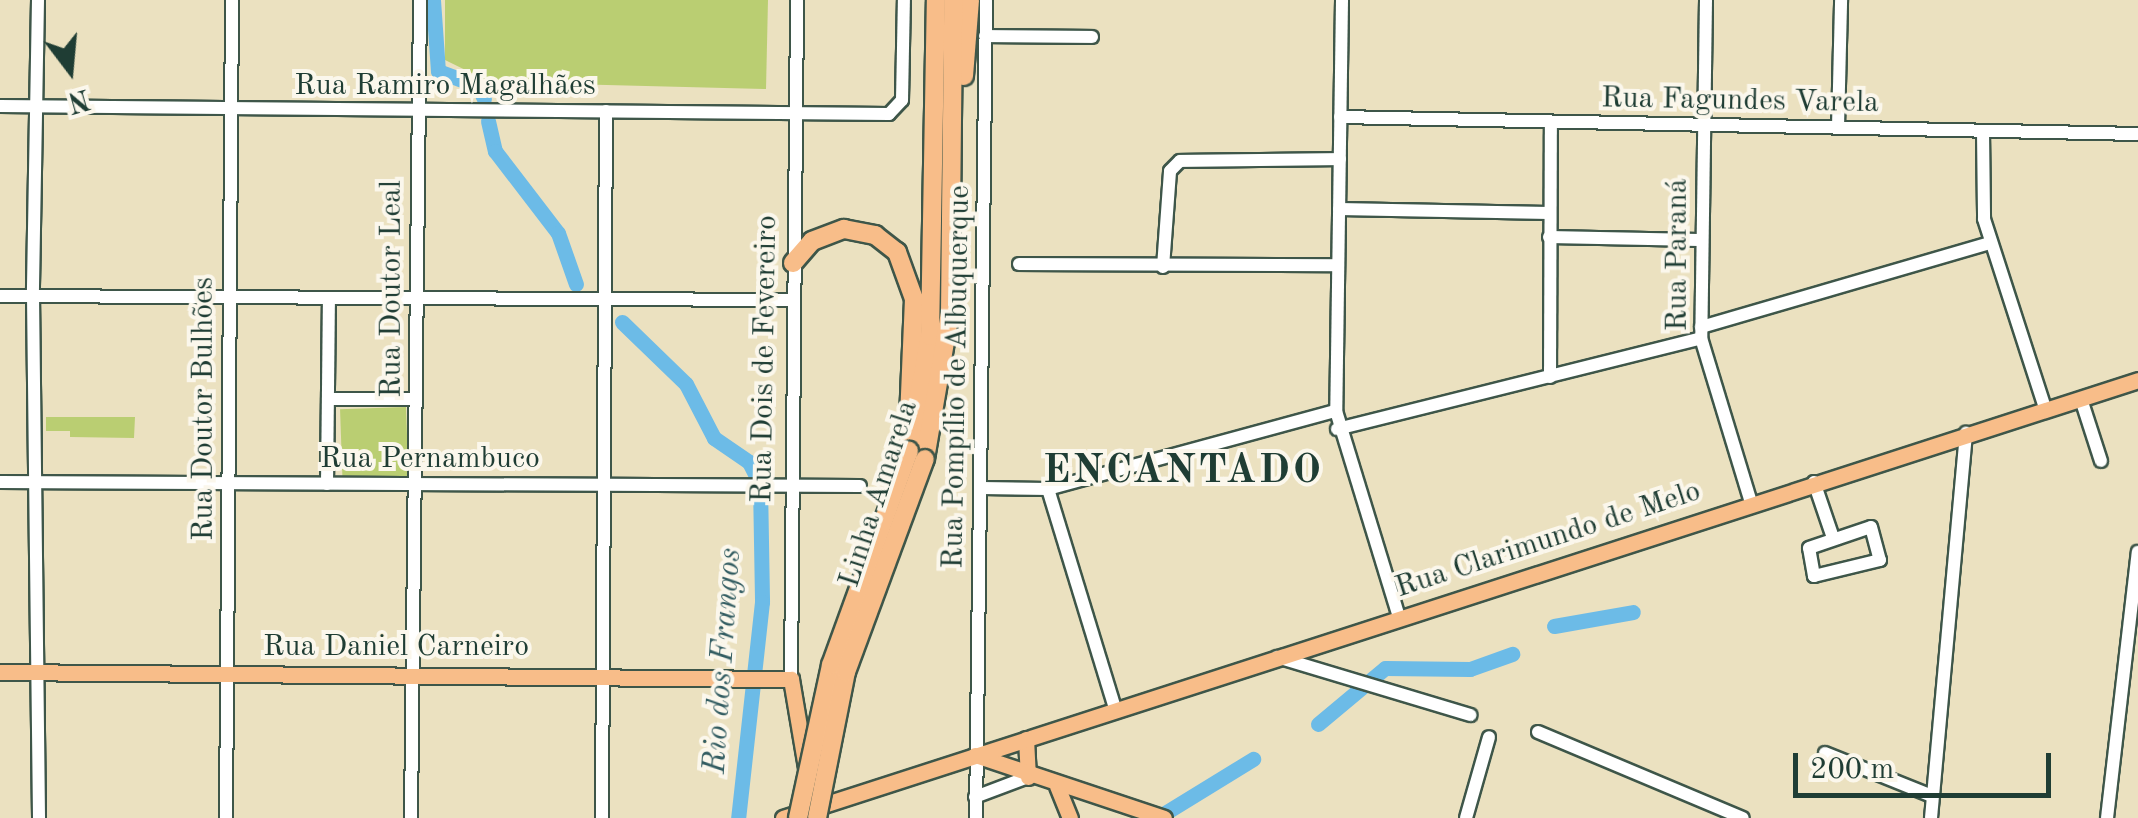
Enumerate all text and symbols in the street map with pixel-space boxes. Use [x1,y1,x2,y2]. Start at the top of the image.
north arrow [20,20,120,120]
street label: Rua Ramiro Magalhães [294,68,596,104]
street label: Rua Fagundes Varela [1601,81,1879,121]
text: N [64,82,92,115]
street label: Rua Paraná [1660,179,1696,331]
street label: Rua Doutor Leal [374,180,410,398]
street label: Rua Pompílio de Albuquerque [936,185,978,569]
street label: Rua Dois de Fevereiro [744,215,786,503]
street label: Rua Doutor Bulhões [186,277,222,541]
street label: Linha Amarela [832,396,926,592]
street label: Rua Pernambuco [320,441,540,477]
district label: ENCANTADO [1043,448,1323,496]
street label: Rua Clarimundo de Melo [1391,474,1705,606]
water label: Rio dos Frangos [697,547,751,775]
street label: Rua Daniel Carneiro [263,629,529,665]
scale bar [1798,733,2056,795]
text: 200 m [1810,755,1894,785]

